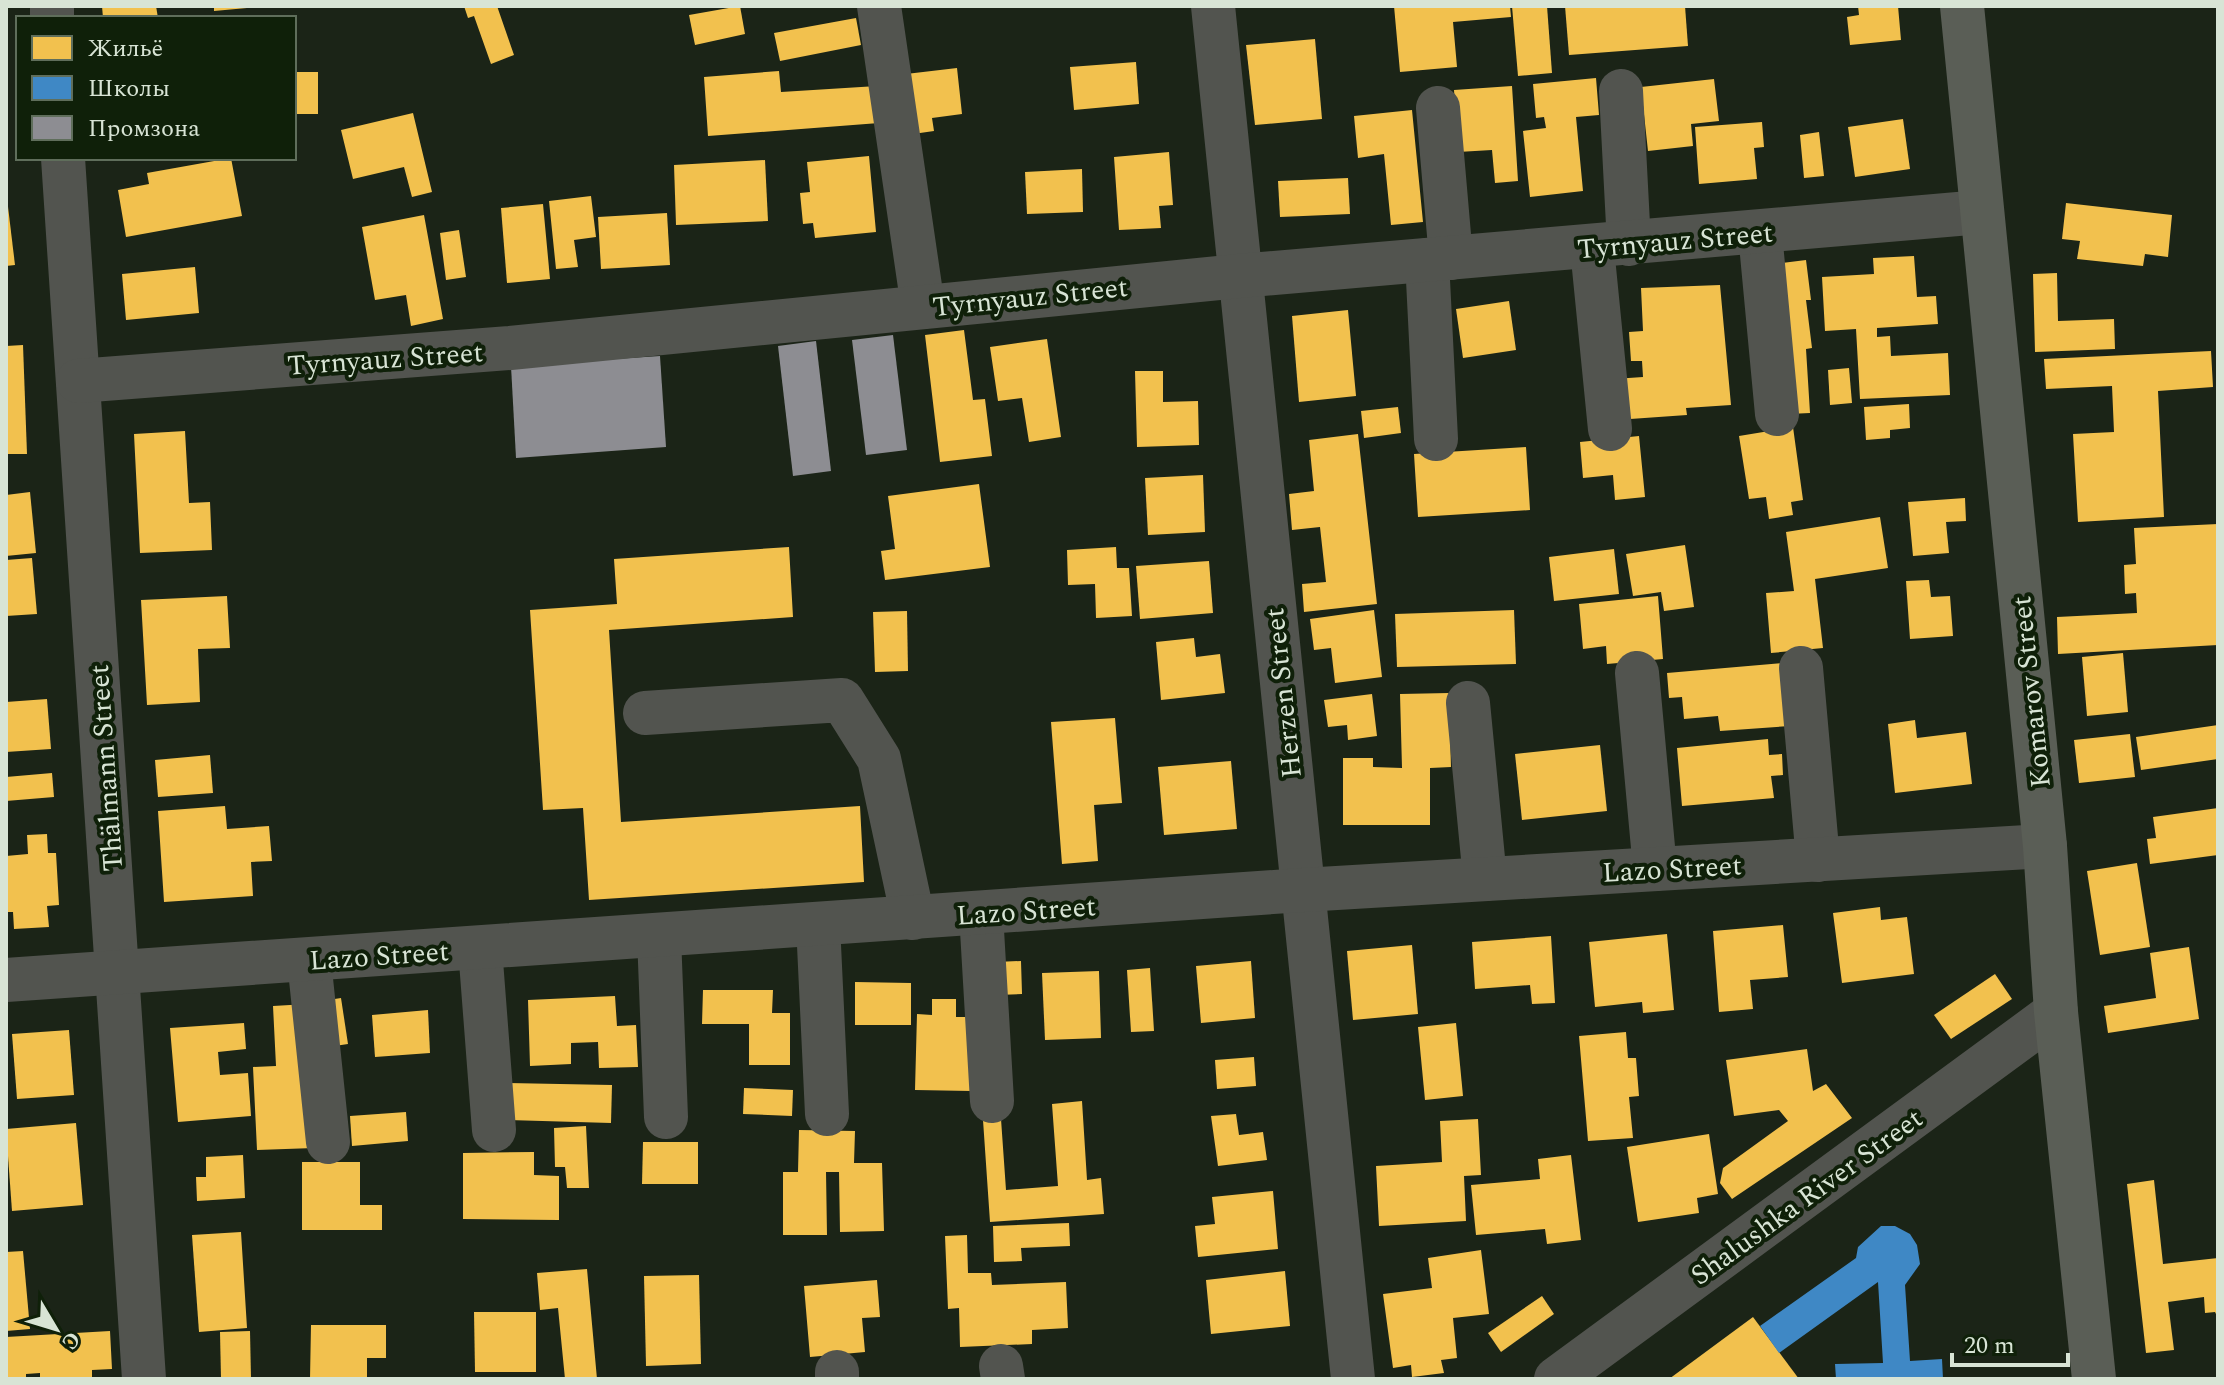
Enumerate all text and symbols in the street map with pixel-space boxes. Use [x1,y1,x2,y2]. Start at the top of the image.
legend [16,16,296,160]
text: Жильё [88,31,163,67]
text: Школы [88,71,170,107]
text: Промзона [88,111,200,147]
street label: Tyrnyauz Street [1575,212,1775,271]
street label: Tyrnyauz Street [930,266,1130,329]
street label: Tyrnyauz Street [286,331,485,388]
street label: Komarov Street [2000,594,2063,790]
street label: Herzen Street [1253,606,1314,780]
street label: Thälmann Street [78,663,135,873]
street label: Lazo Street [1601,844,1743,895]
street label: Lazo Street [955,885,1097,938]
street label: Lazo Street [308,930,450,983]
street label: Shalushka River Street [1682,1098,1932,1297]
north arrow [16,1289,96,1369]
scale bar [1952,1317,2068,1367]
text: С [53,1324,88,1357]
text: 20 m [1964,1328,2015,1364]

